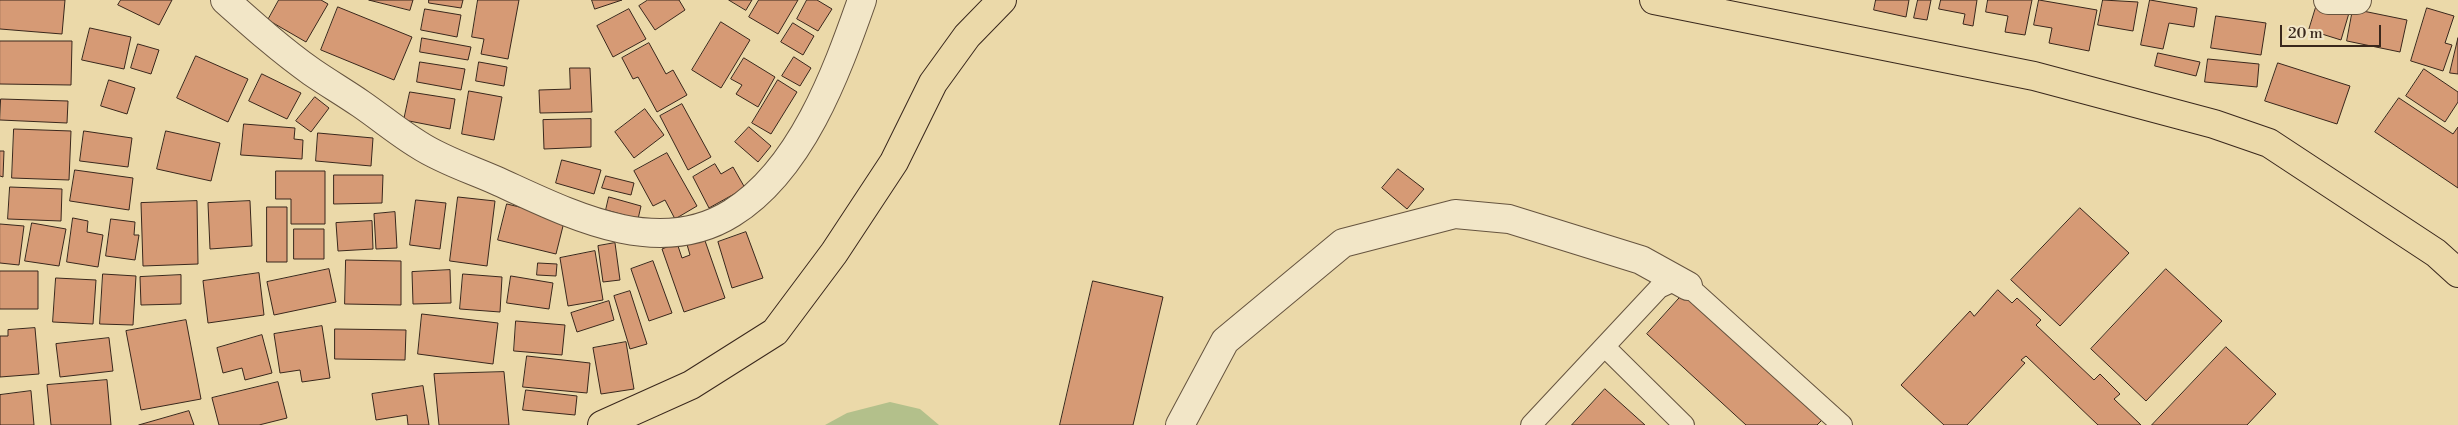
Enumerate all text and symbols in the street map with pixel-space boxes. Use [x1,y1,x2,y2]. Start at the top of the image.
scale bar [2283,15,2384,47]
text: 20 m [2288,24,2323,43]

